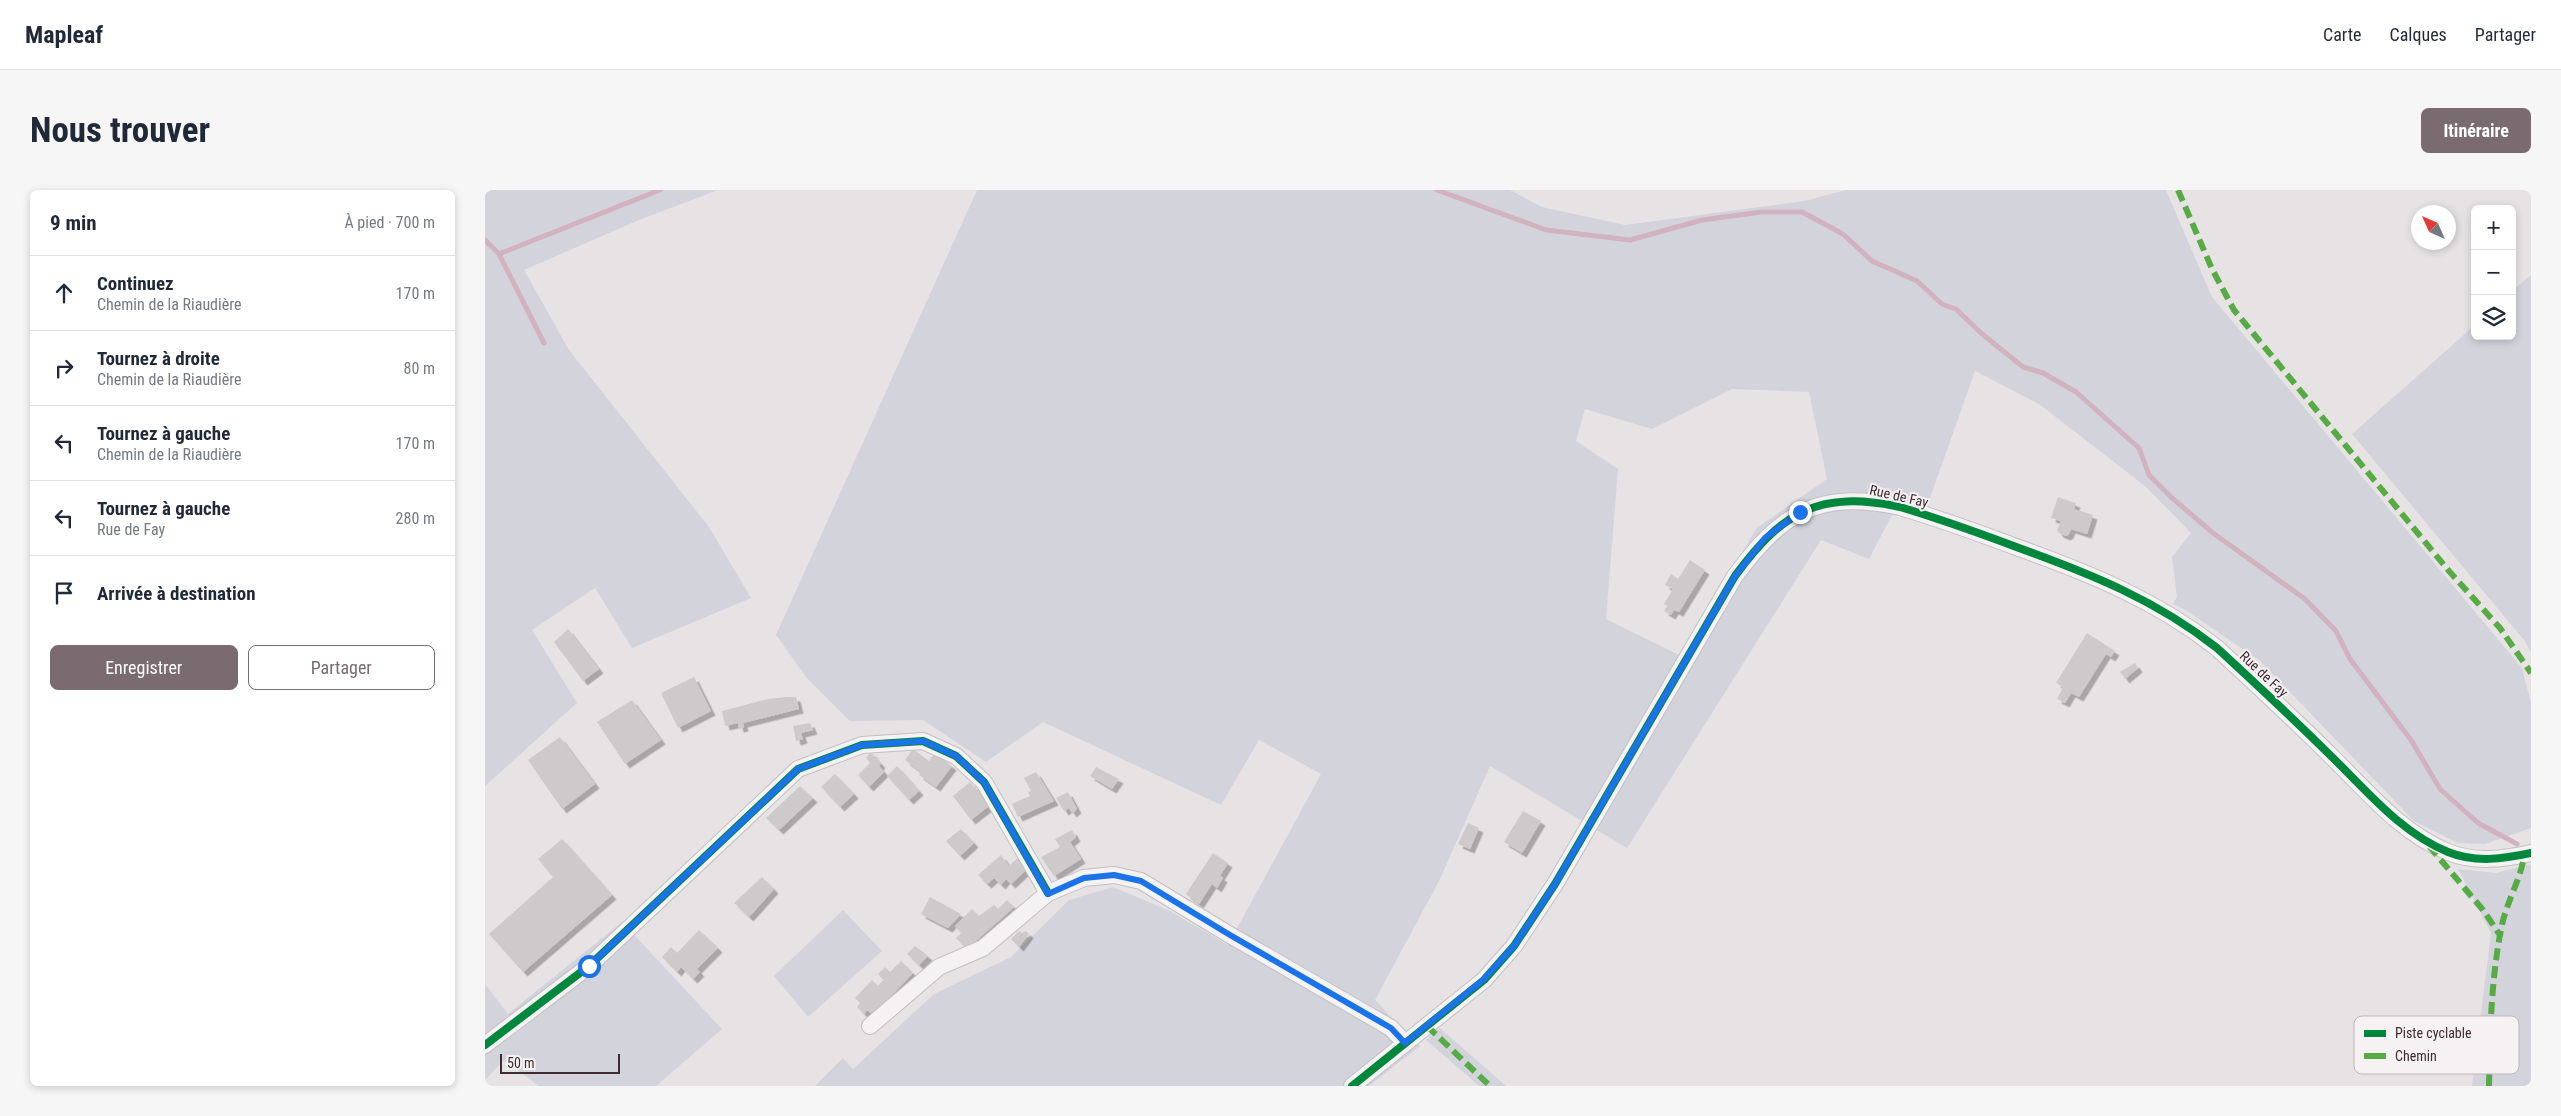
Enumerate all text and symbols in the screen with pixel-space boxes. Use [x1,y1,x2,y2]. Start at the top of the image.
text: Mapleaf [25,21,103,49]
text: Carte [2323,24,2362,45]
text: Calques [2390,24,2447,45]
text: Partager [2475,24,2536,45]
button: Itinéraire [2421,108,2531,153]
text: Nous trouver [30,110,210,151]
north arrow [2411,205,2456,250]
map controls [2471,205,2516,340]
button: + [2471,205,2516,250]
text: 9 min [50,211,97,235]
text: À pied · 700 m [344,213,435,232]
button: − [2471,250,2516,295]
text: Continuez [97,272,174,295]
icon: ahead [50,279,78,307]
text: 170 m [396,284,435,303]
text: Chemin de la Riaudière [97,295,241,314]
button: layers [2471,295,2516,340]
text: Tournez à droite [97,347,220,370]
icon: right [50,354,78,382]
text: 80 m [403,359,435,378]
text: Chemin de la Riaudière [97,370,241,389]
text: Tournez à gauche [97,422,230,445]
icon: left [50,429,78,457]
text: 170 m [396,434,435,453]
text: Chemin de la Riaudière [97,445,241,464]
street label: Rue de Fay [1868,481,1930,511]
text: Tournez à gauche [97,497,230,520]
route end [1789,501,1812,524]
icon: left [50,504,78,532]
text: 280 m [396,509,435,528]
text: Rue de Fay [97,520,165,539]
icon: arrive [50,579,78,607]
text: Arrivée à destination [97,582,256,605]
button: Enregistrer [50,645,238,690]
button: Partager [248,645,435,690]
street label: Rue de Fay [2237,648,2291,700]
route start [578,955,601,978]
legend [2354,1016,2519,1074]
text: Piste cyclable [2395,1025,2472,1041]
text: Chemin [2395,1048,2437,1064]
scale bar [500,1051,620,1074]
text: 50 m [507,1055,535,1071]

